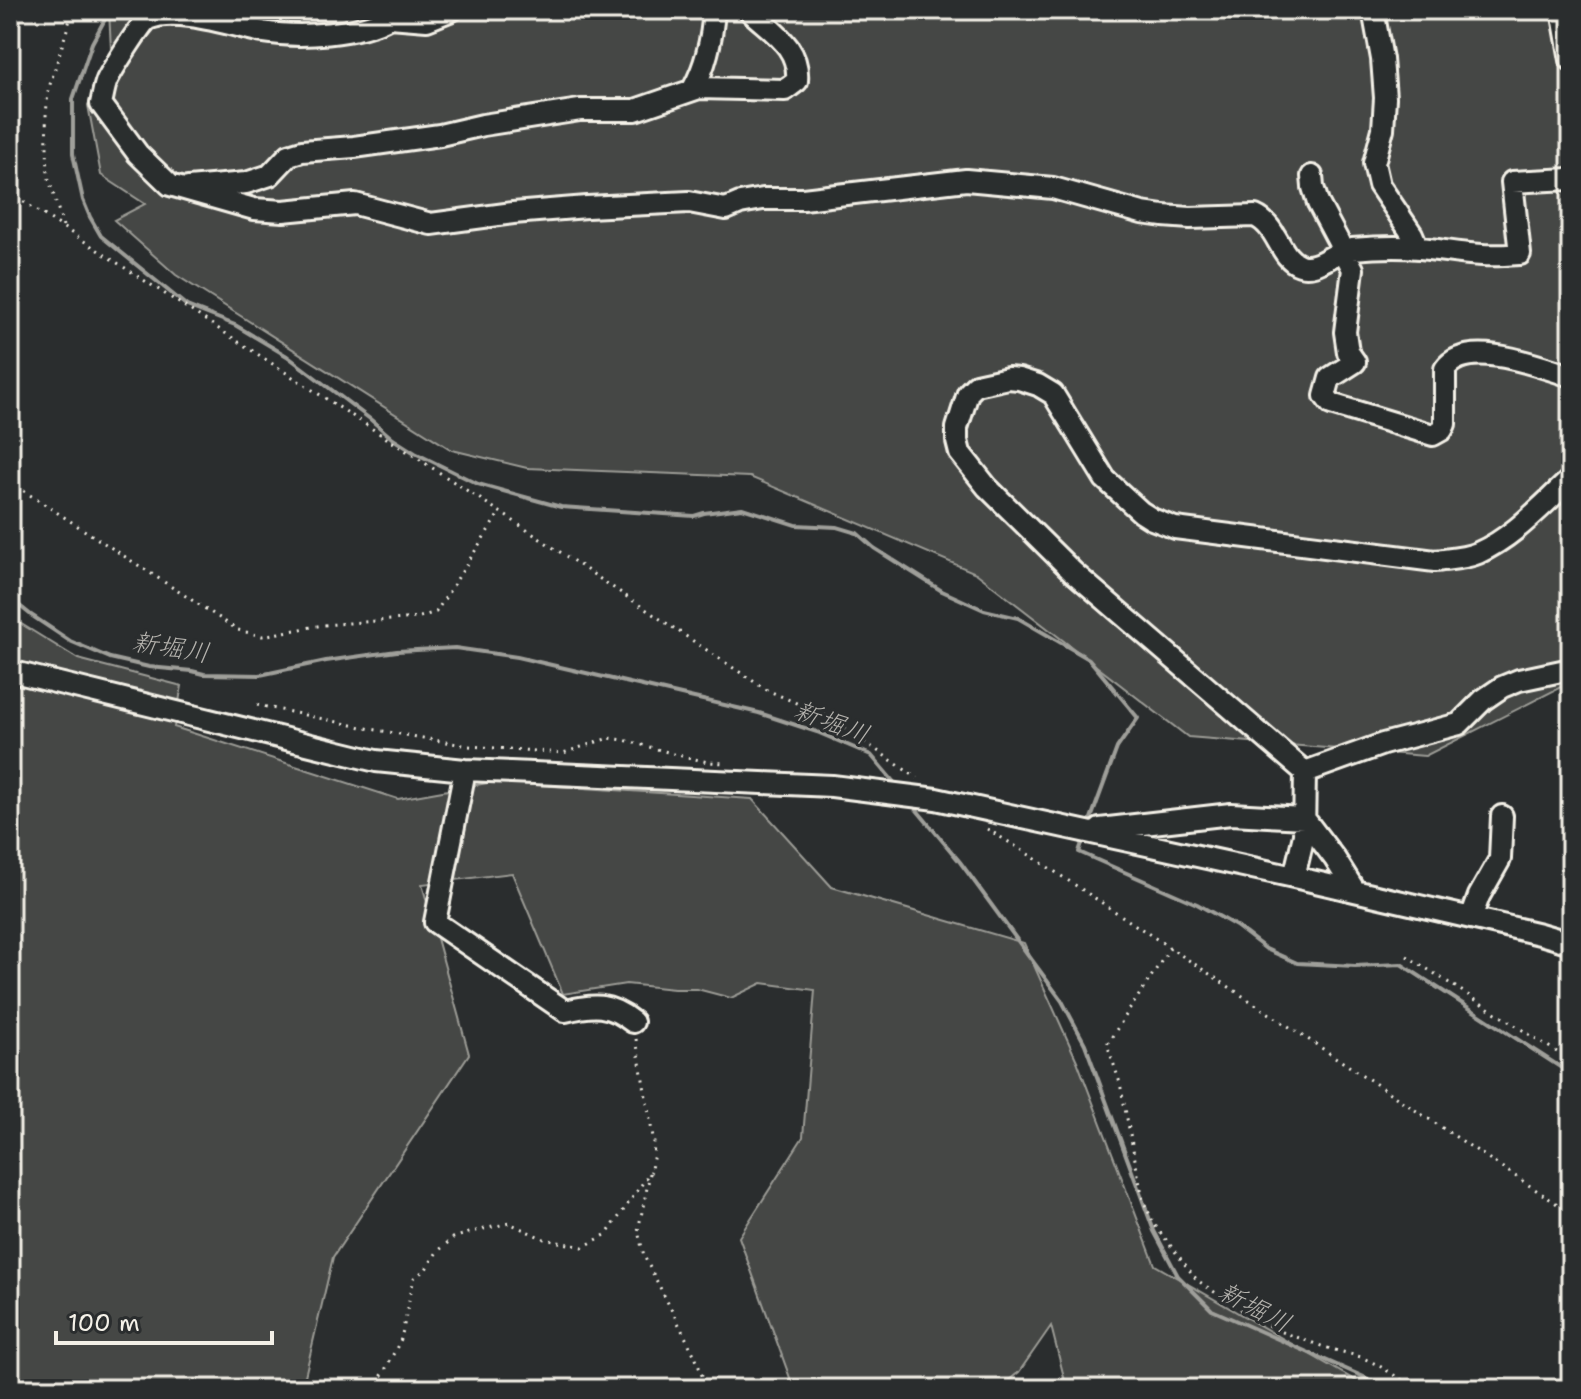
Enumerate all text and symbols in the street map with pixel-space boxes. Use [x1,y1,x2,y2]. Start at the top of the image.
water label: 新堀川 [130,623,212,670]
water label: 新堀川 [789,691,875,752]
water label: 新堀川 [1213,1273,1298,1340]
scale bar [56,1295,272,1345]
text: 100 m [68,1307,140,1339]

